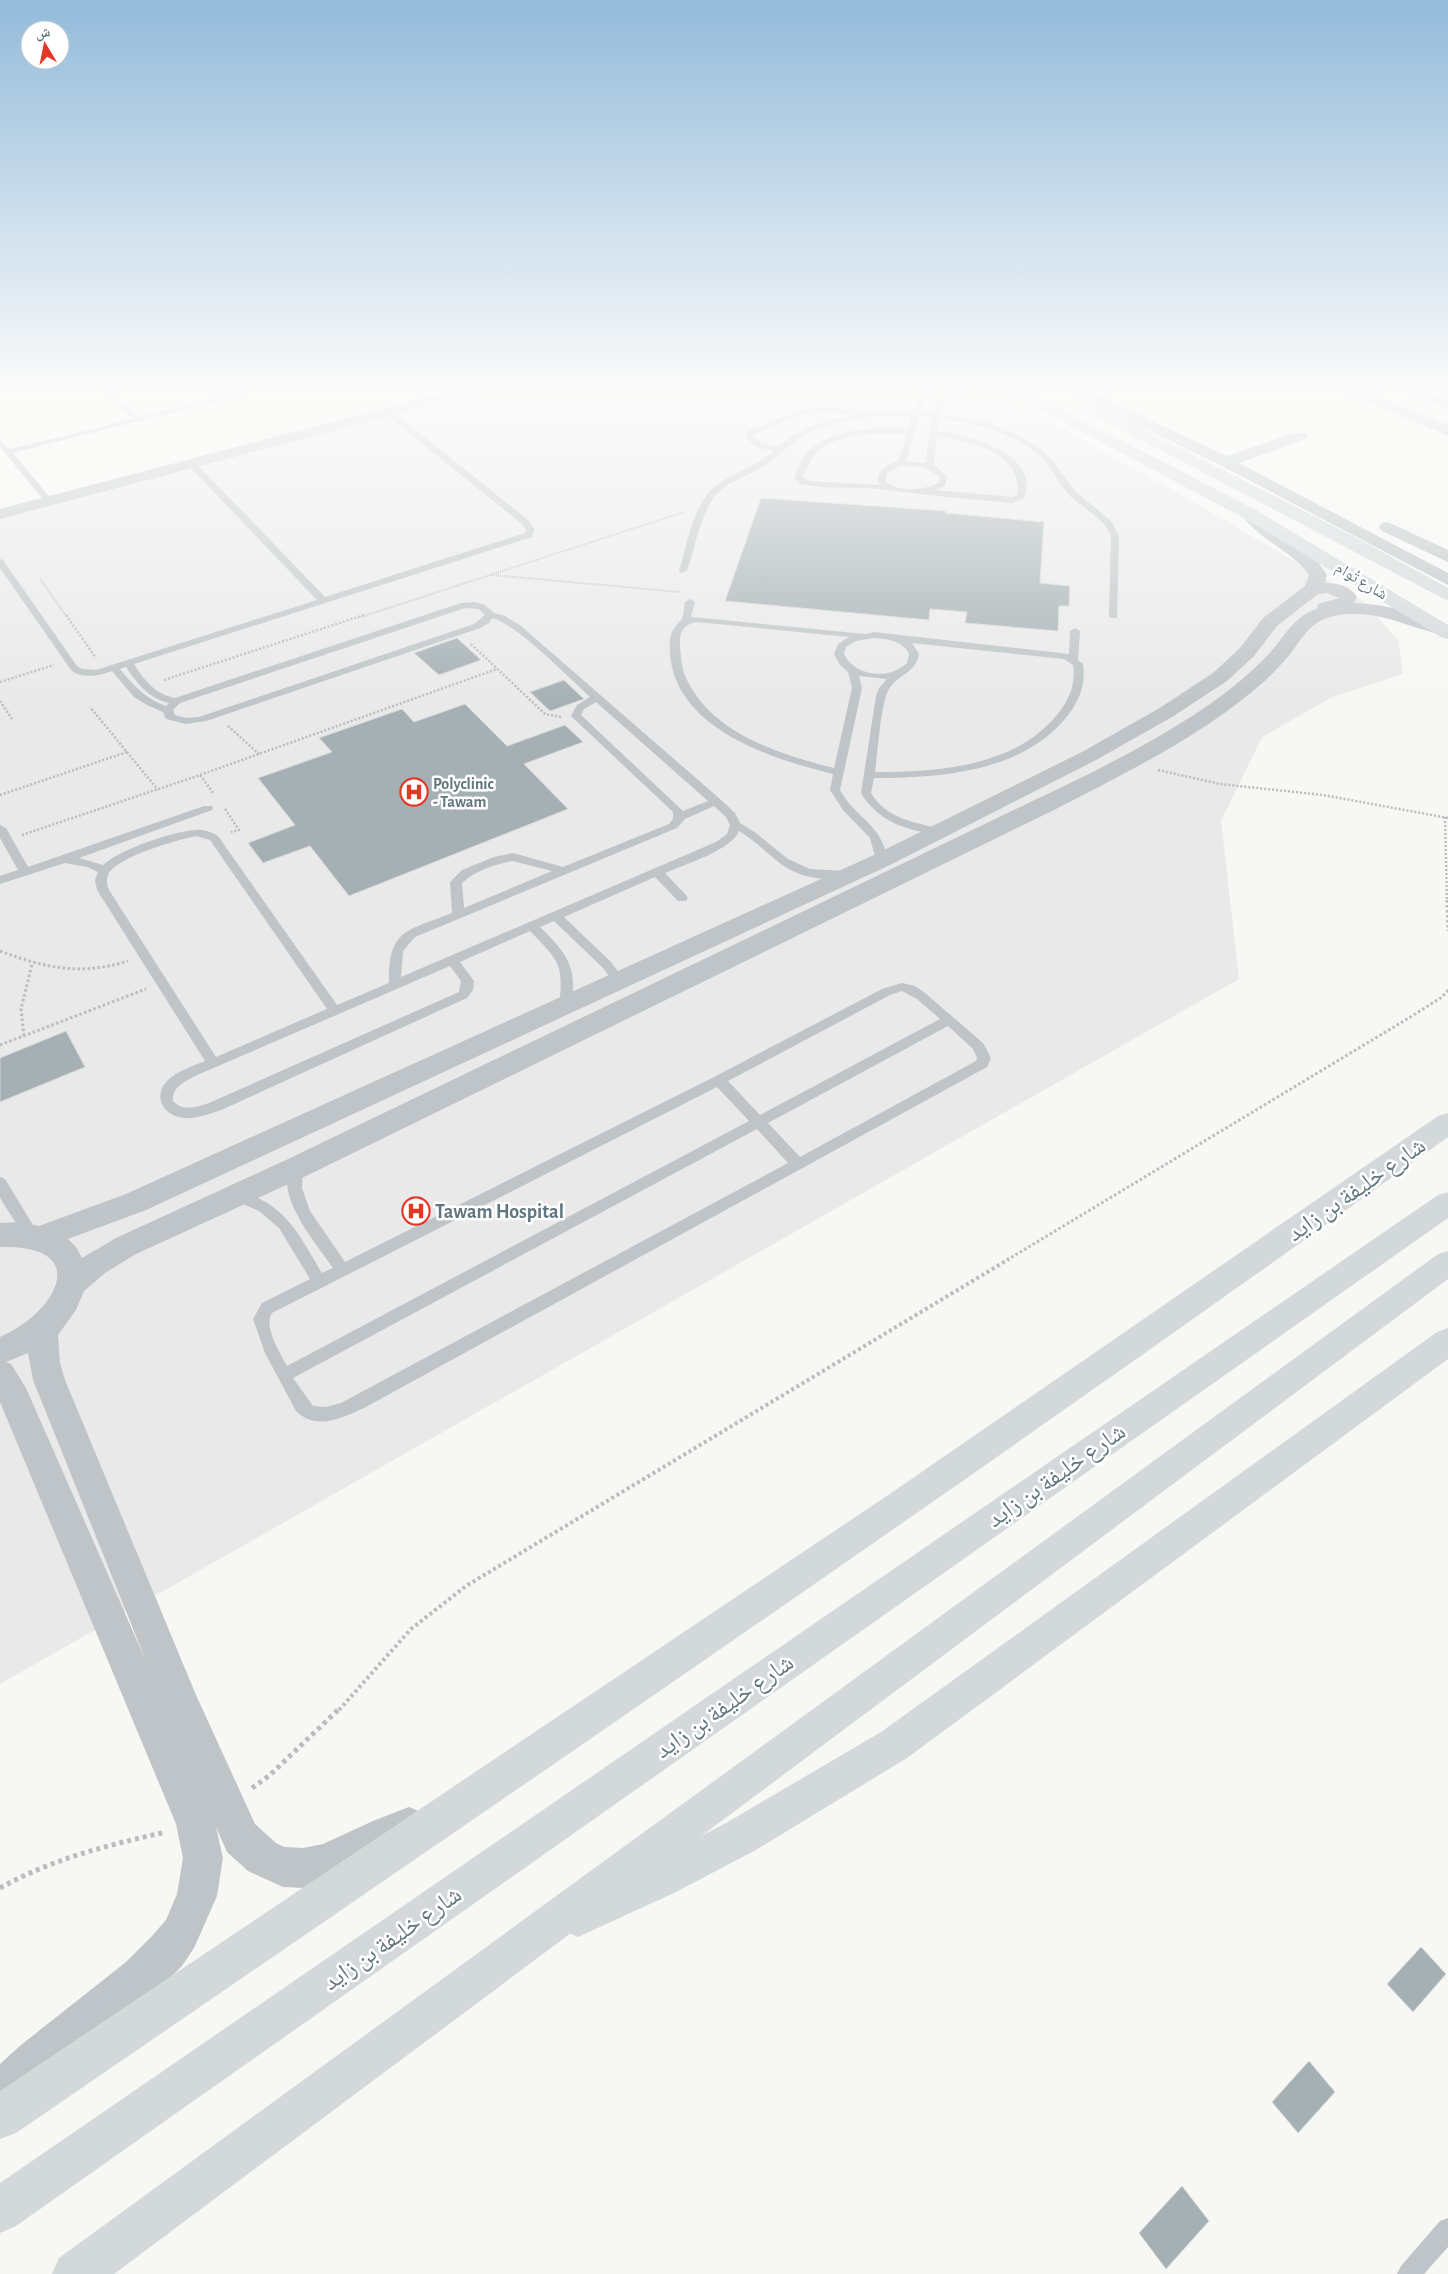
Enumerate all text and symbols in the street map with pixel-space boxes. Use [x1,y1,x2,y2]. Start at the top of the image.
north arrow [20,20,70,70]
text: ش [34,25,52,42]
street label: شارع تُوام [1332,558,1391,604]
place label: Polyclinic - Tawam [433,776,494,810]
hospital icon: Polyclinic - Tawam [399,777,429,807]
street label: شارع خليفة بن زايد [1283,1133,1431,1248]
hospital icon: Tawam Hospital [401,1196,431,1226]
place label: Tawam Hospital [435,1202,564,1222]
street label: شارع خليفة بن زايد [983,1419,1131,1534]
street label: شارع خليفة بن زايد [651,1650,799,1765]
street label: شارع خليفة بن زايد [319,1882,467,1997]

